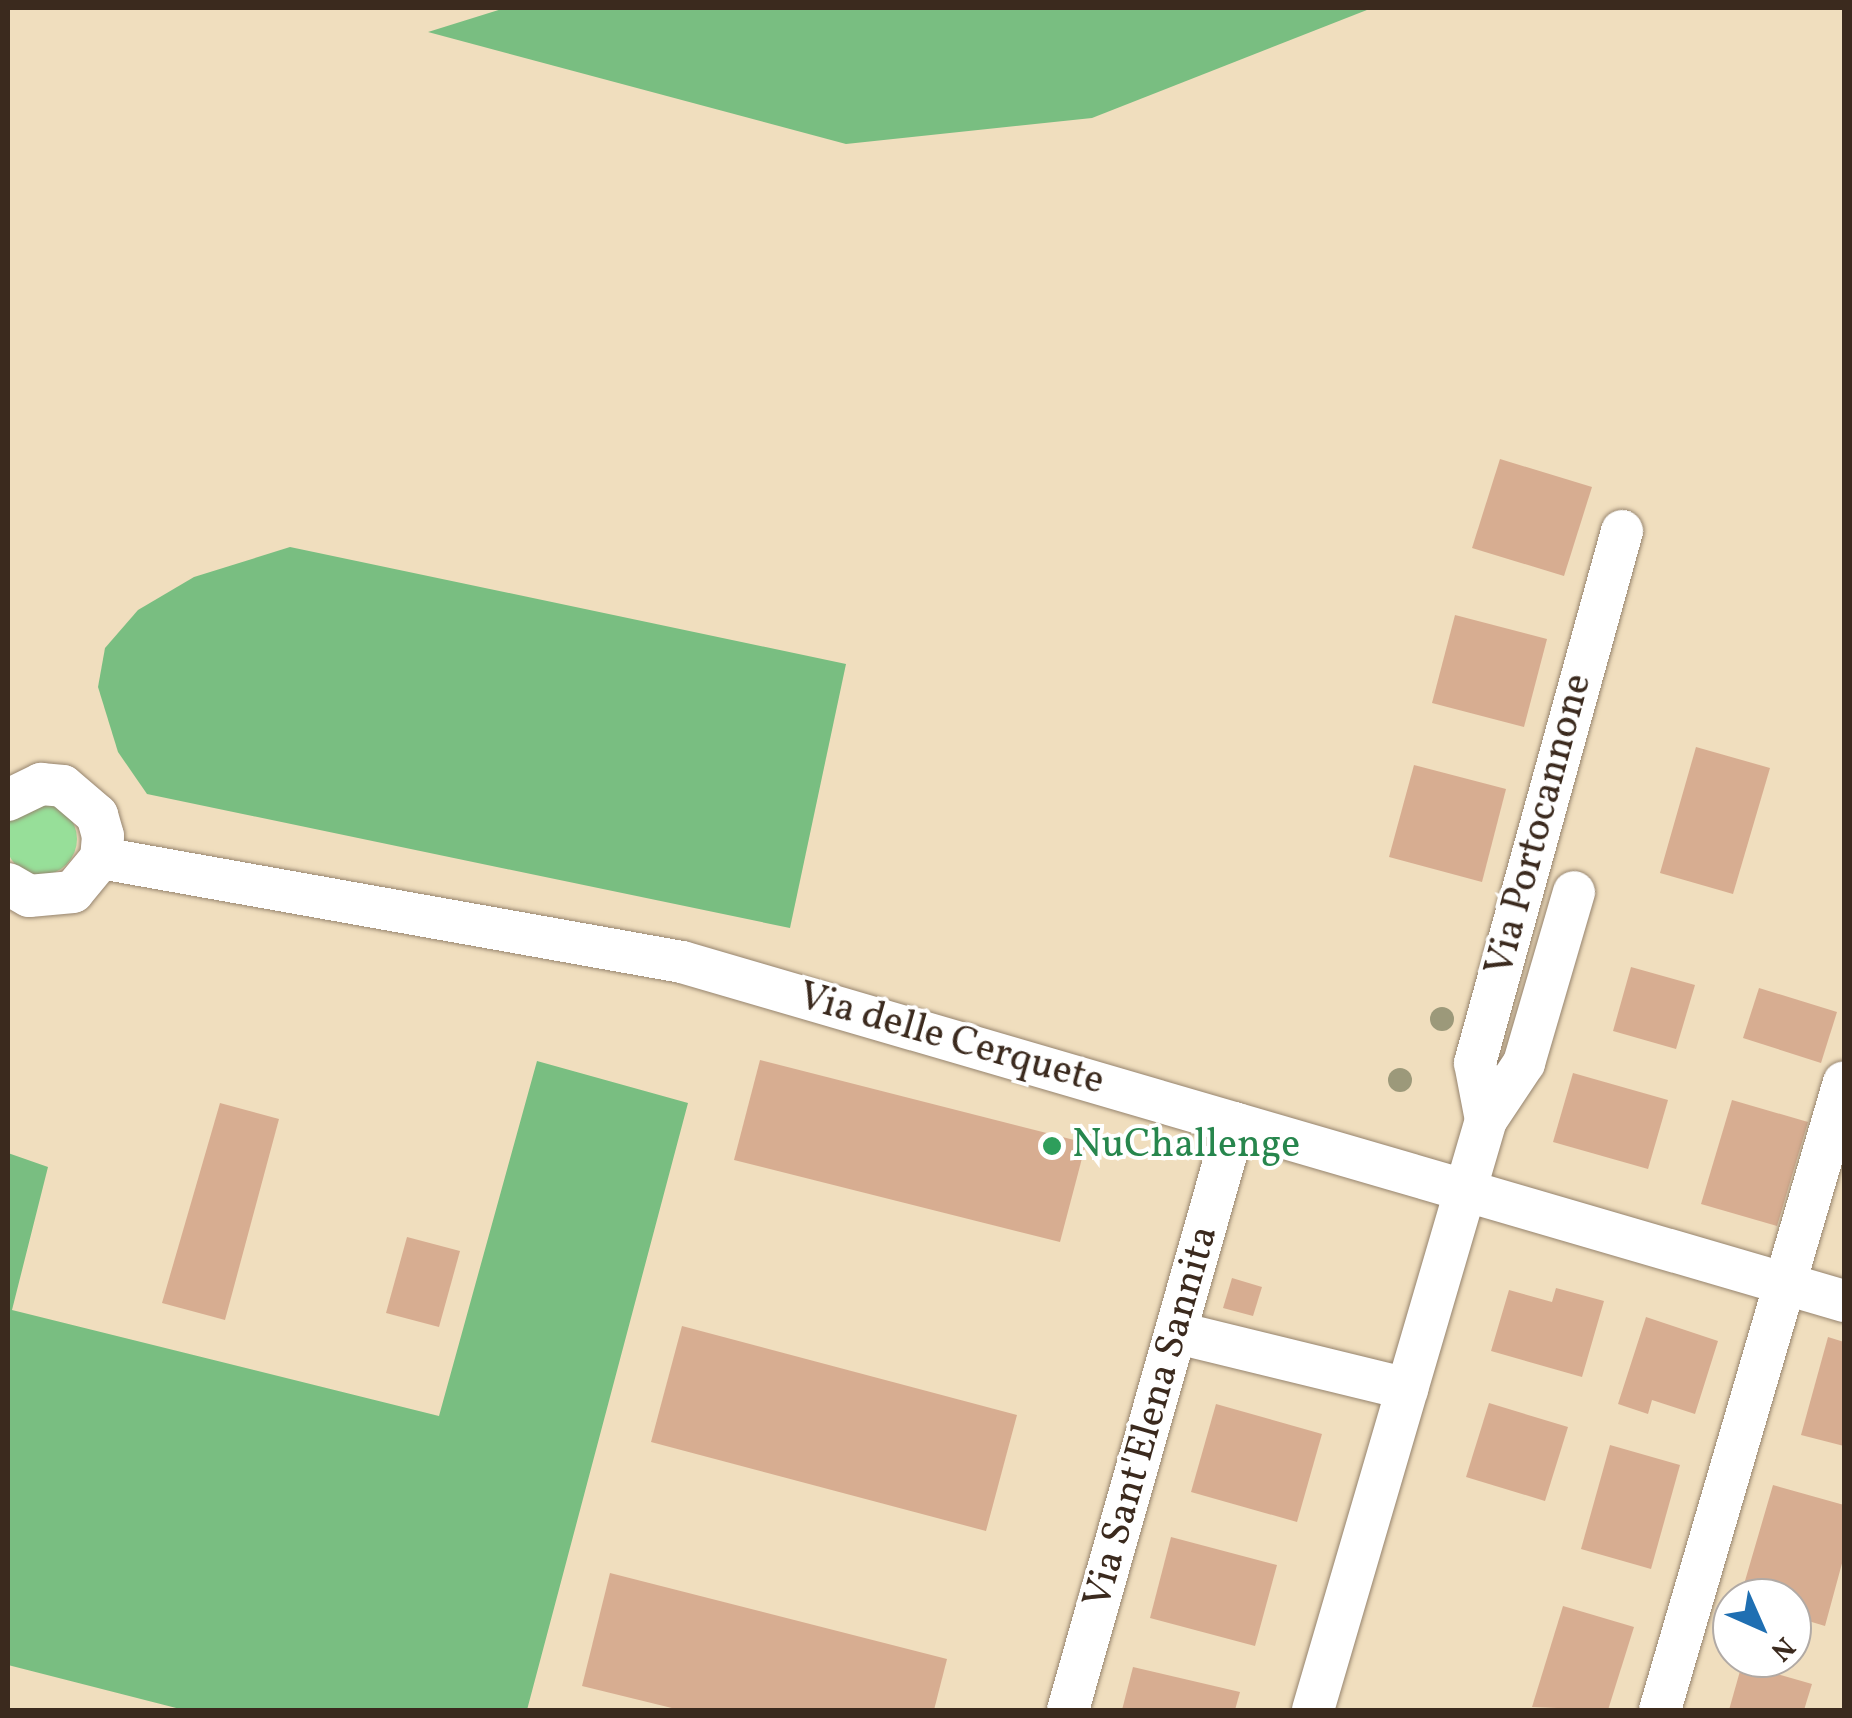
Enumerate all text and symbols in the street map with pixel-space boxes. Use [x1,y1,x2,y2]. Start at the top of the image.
street label: Via Portocannone [1477,669,1603,981]
street label: Via delle Cerquete [793,973,1109,1107]
place label: NuChallenge [1072,1122,1300,1170]
marker: NuChallenge [1041,1135,1063,1157]
street label: Via Sant'Elena Sannita [1074,1220,1230,1614]
north arrow [1712,1578,1812,1678]
text: N [1761,1627,1803,1669]

